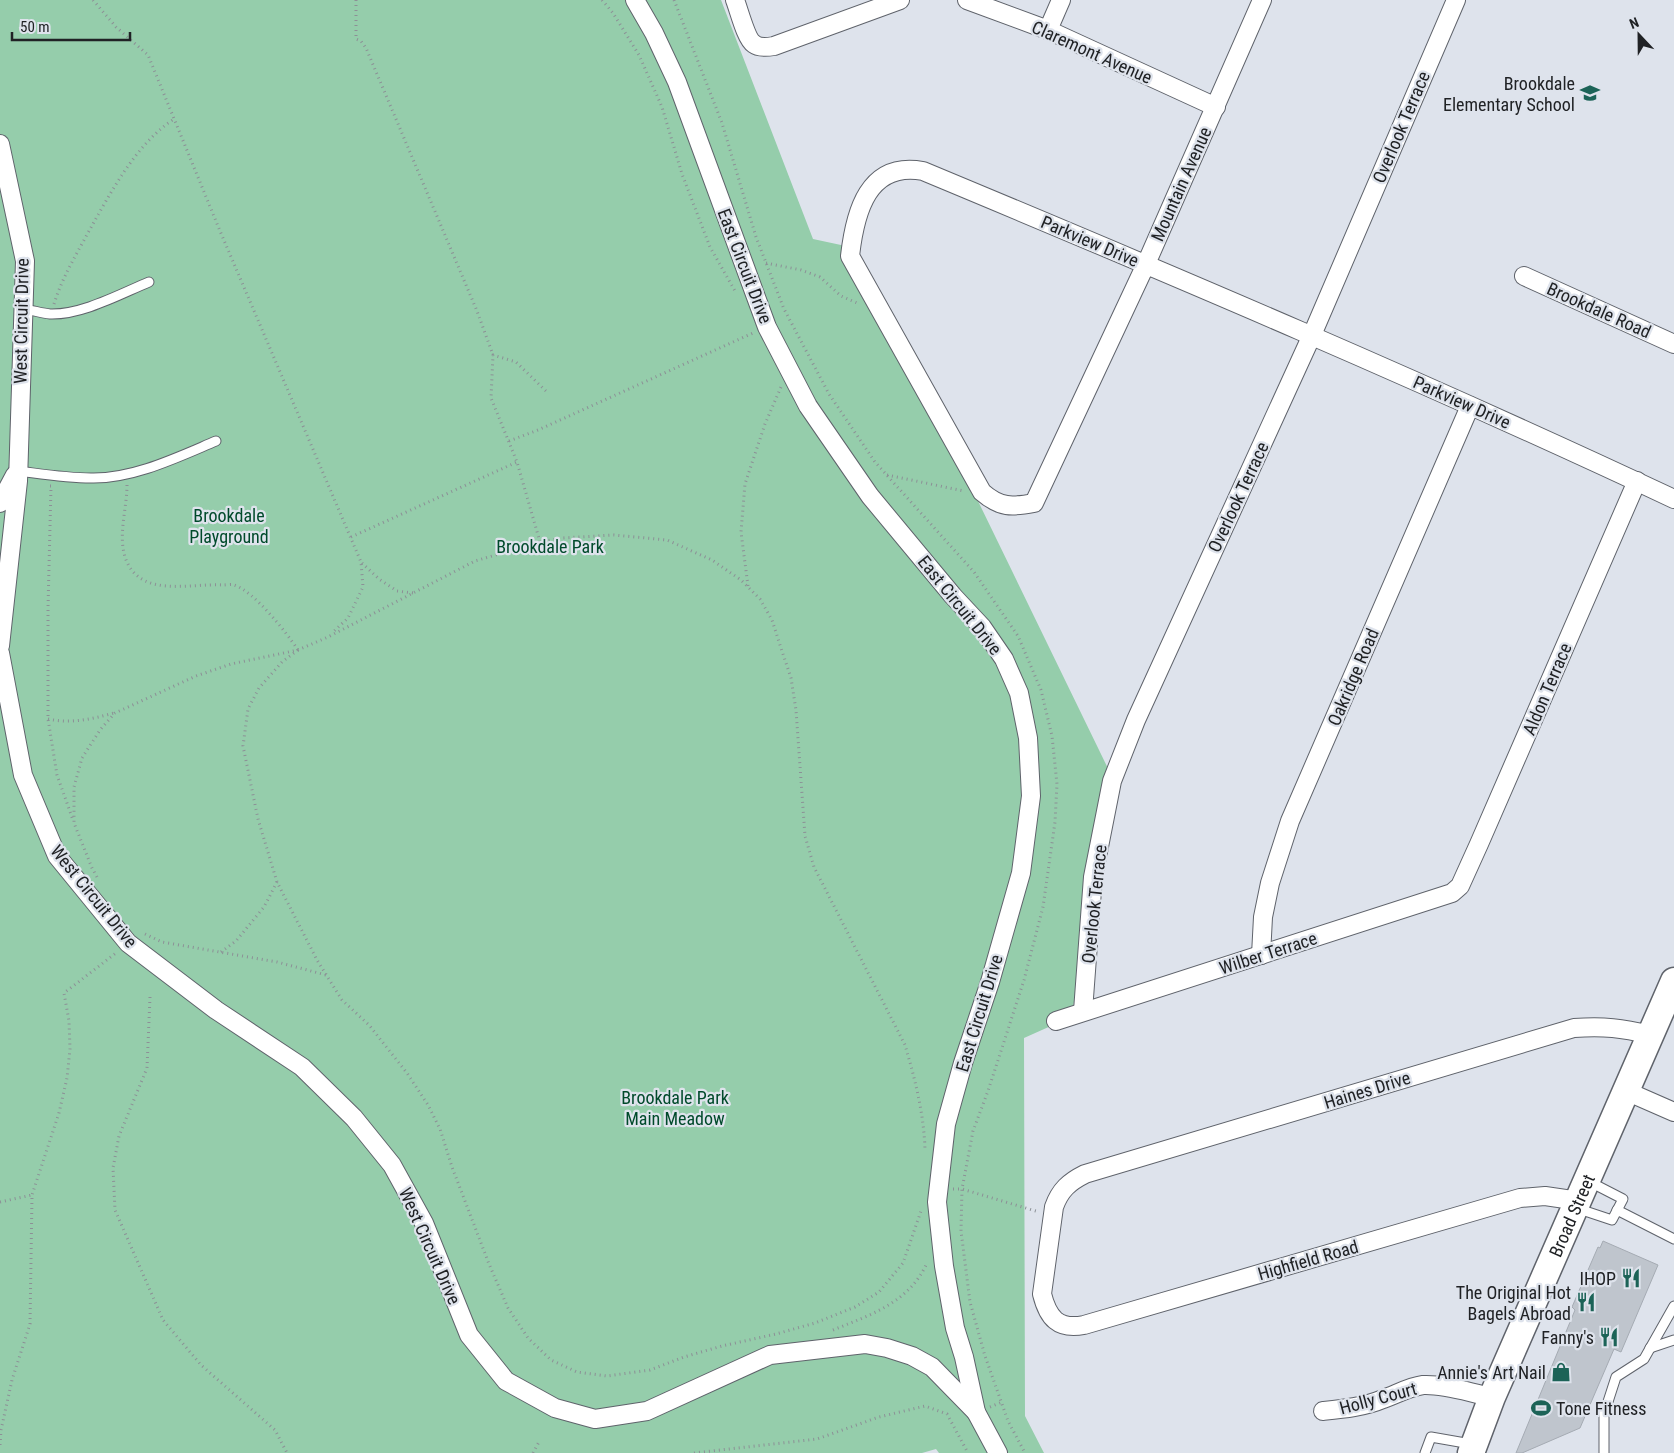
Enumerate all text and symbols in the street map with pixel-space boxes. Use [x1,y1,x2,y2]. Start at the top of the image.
scale bar [12,10,130,42]
north arrow [1614,10,1664,60]
text: N [1627,14,1641,32]
street label: Claremont Avenue [1029,16,1155,88]
text: 50 m [20,18,50,36]
street label: Overlook Terrace [1368,68,1434,186]
place label: Brookdale Elementary School [1443,73,1575,115]
school or university icon: Brookdale Elementary School [1579,82,1601,104]
street label: Mountain Avenue [1146,124,1216,244]
street label: East Circuit Drive [713,206,777,326]
street label: Parkview Drive [1038,211,1142,271]
street label: West Circuit Drive [9,258,33,384]
street label: Brookdale Road [1544,278,1654,342]
street label: Parkview Drive [1410,371,1514,433]
street label: Overlook Terrace [1203,438,1273,556]
park label: Brookdale Playground [189,505,269,547]
park label: Brookdale Park [496,536,604,557]
street label: East Circuit Drive [914,551,1006,659]
street label: Oakridge Road [1323,625,1383,729]
street label: Aldon Terrace [1518,640,1576,738]
street label: West Circuit Drive [46,841,142,951]
street label: Overlook Terrace [1077,844,1111,964]
street label: Wilber Terrace [1216,927,1320,979]
street label: East Circuit Drive [951,952,1007,1074]
street label: Haines Drive [1321,1067,1413,1113]
park label: Brookdale Park Main Meadow [621,1087,729,1129]
street label: Broad Street [1544,1171,1599,1260]
street label: West Circuit Drive [395,1184,465,1308]
street label: Highfield Road [1255,1236,1361,1284]
restaurant icon: IHOP [1620,1267,1642,1289]
place label: IHOP [1580,1268,1616,1289]
place label: The Original Hot Bagels Abroad [1456,1282,1571,1324]
restaurant icon: The Original Hot Bagels Abroad [1575,1291,1597,1313]
restaurant icon: Fanny's [1598,1326,1620,1348]
place label: Fanny's [1541,1327,1594,1348]
shop icon: Annie's Art Nail [1550,1361,1572,1383]
place label: Annie's Art Nail [1437,1362,1546,1383]
street label: Holly Court [1337,1378,1419,1418]
sports icon: Tone Fitness [1530,1397,1552,1419]
place label: Tone Fitness [1556,1398,1647,1419]

